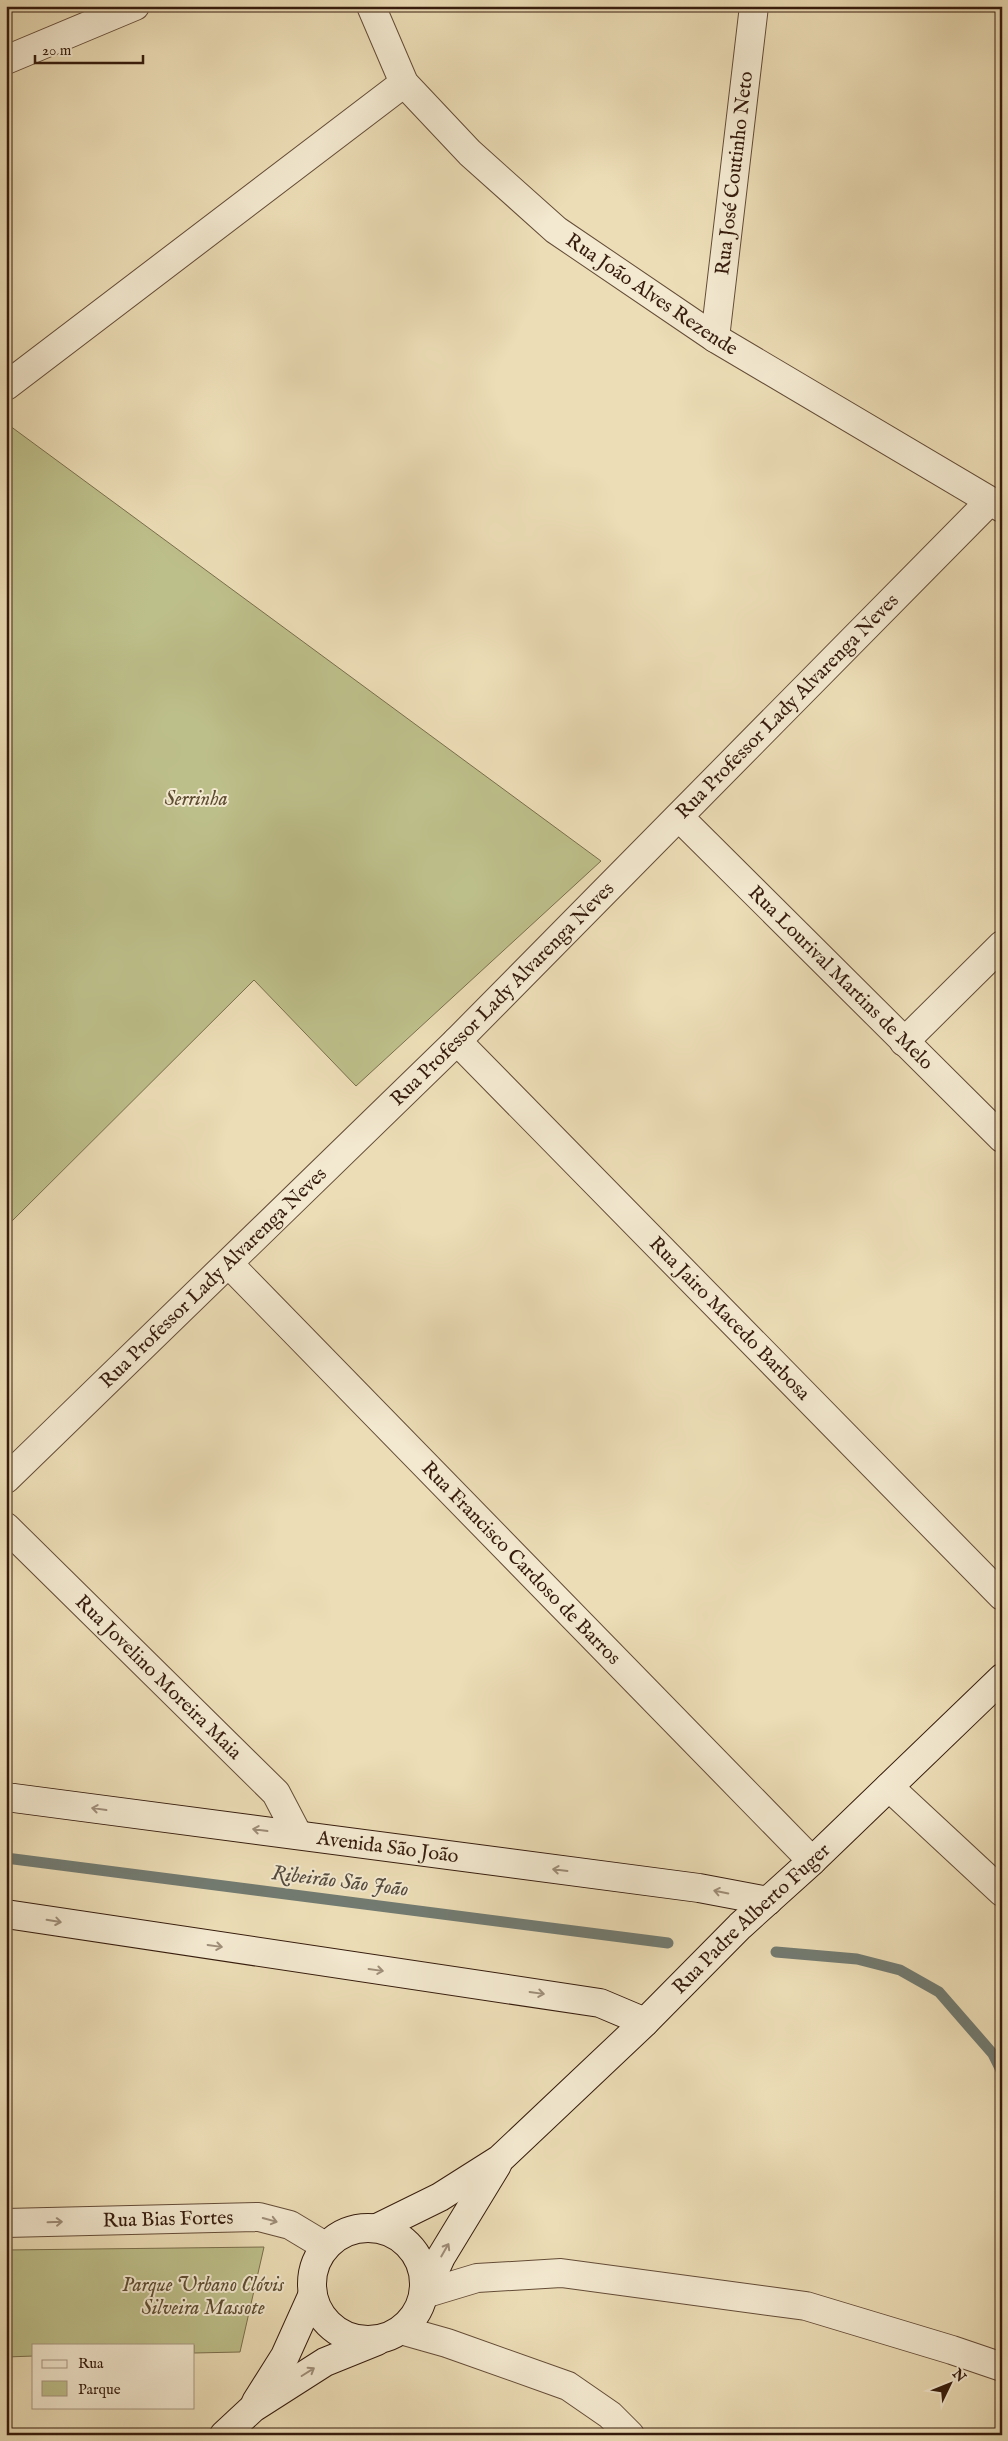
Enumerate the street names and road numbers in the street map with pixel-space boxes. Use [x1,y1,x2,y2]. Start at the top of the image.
street label: Rua José Coutinho Neto [710,70,759,276]
street label: Rua João Alves Rezende [561,228,742,361]
street label: Rua Professor Lady Alvarenga Neves [671,588,904,824]
street label: Rua Professor Lady Alvarenga Neves [385,876,620,1111]
street label: Rua Lourival Martins de Melo [743,880,939,1075]
street label: Rua Professor Lady Alvarenga Neves [94,1162,332,1394]
street label: Rua Jairo Macedo Barbosa [644,1231,816,1406]
street label: Rua Francisco Cardoso de Barros [416,1456,626,1670]
street label: Rua Jovelino Moreira Maia [70,1590,247,1765]
street label: Avenida São João [314,1825,460,1869]
street label: Rua Padre Alberto Fuger [667,1837,836,2000]
street label: Rua Bias Fortes [102,2205,234,2233]

